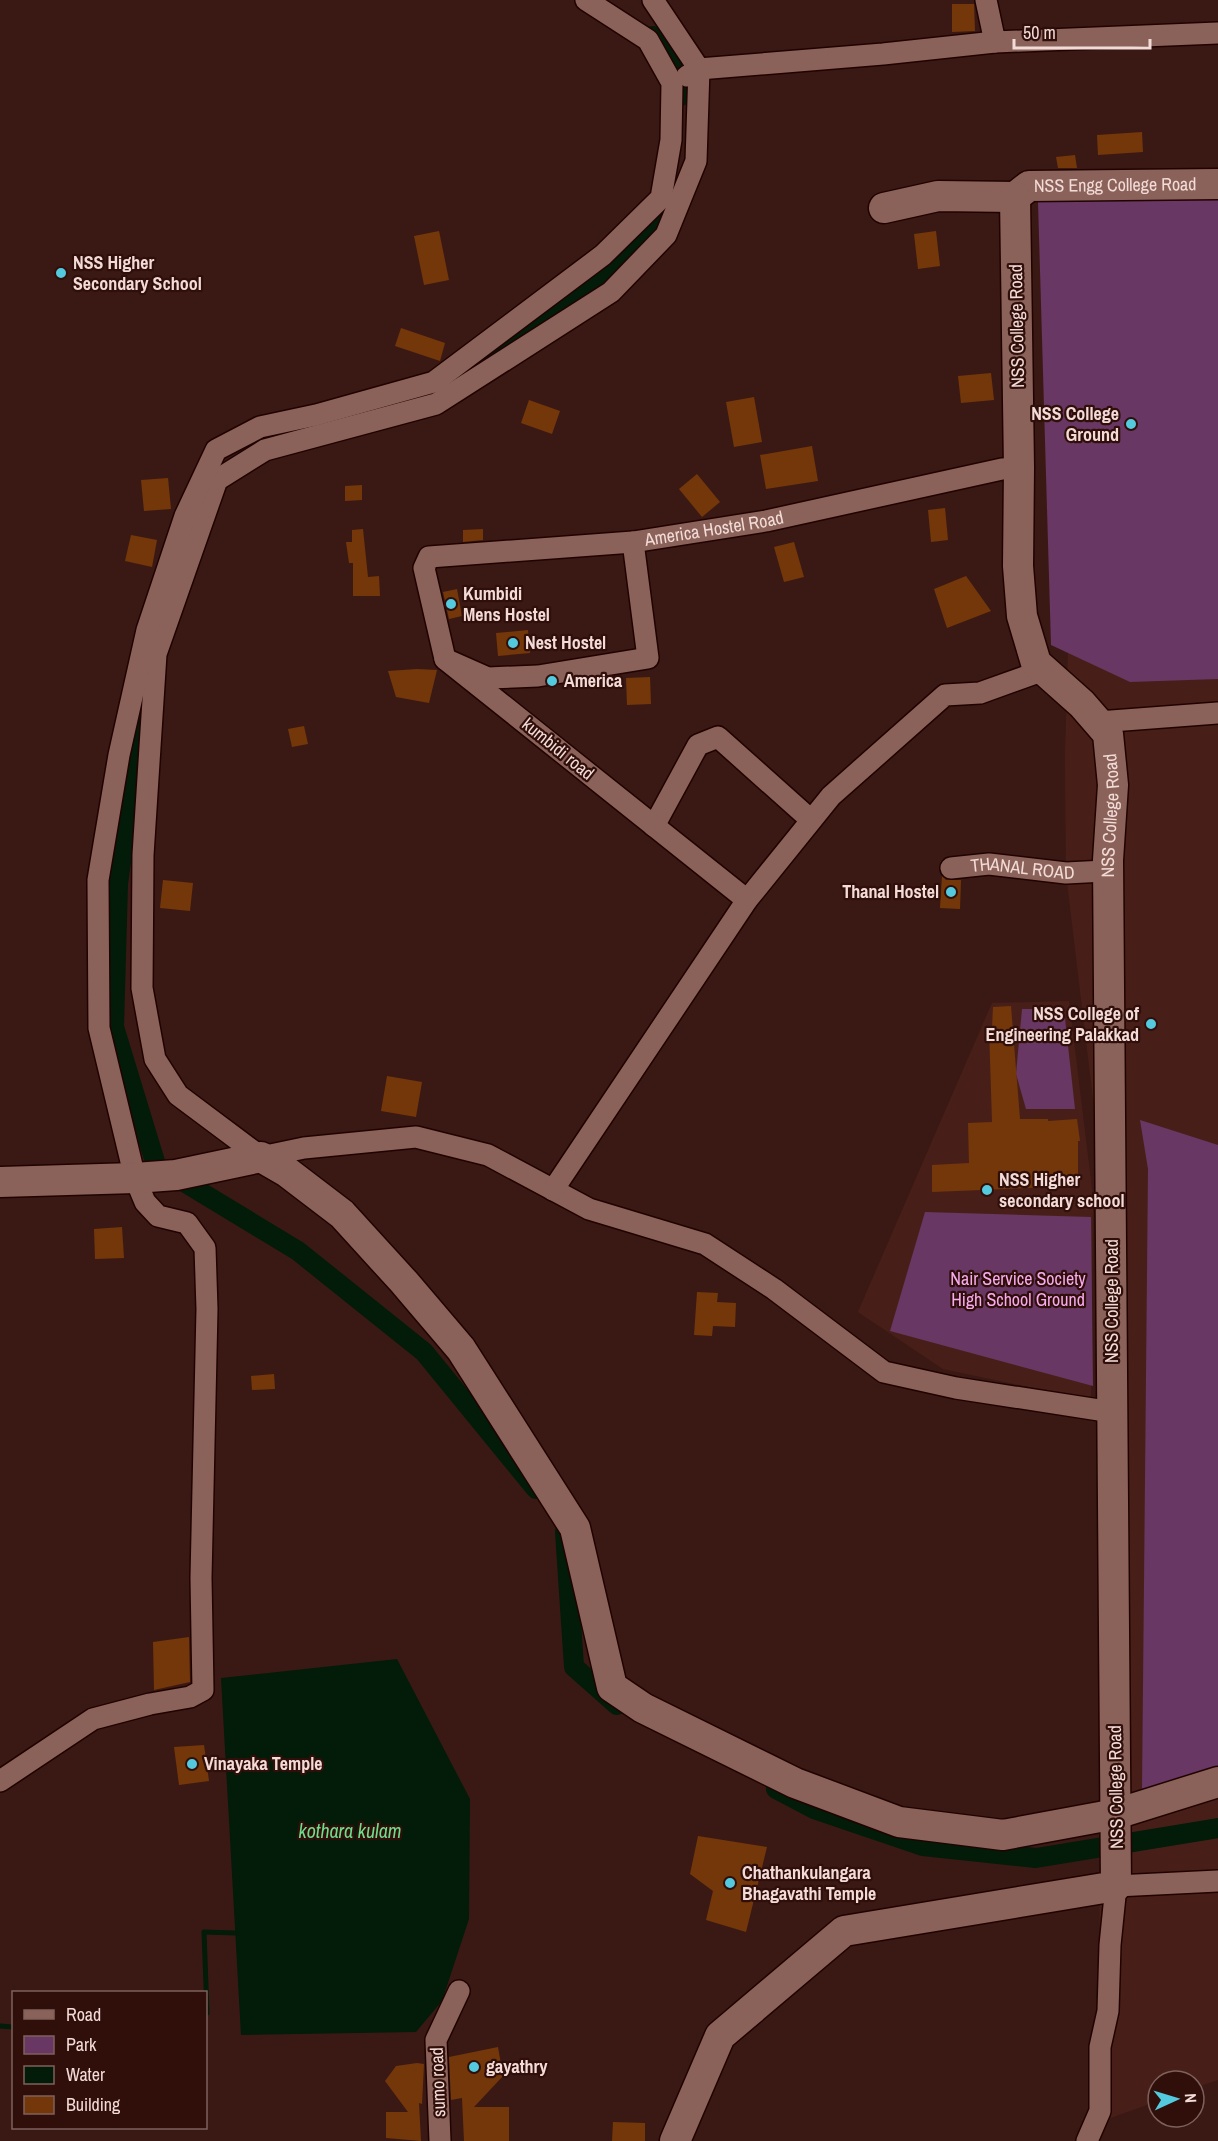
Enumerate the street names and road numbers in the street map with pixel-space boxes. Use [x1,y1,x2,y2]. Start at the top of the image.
street label: NSS Engg College Road [1034,171,1197,198]
street label: NSS College Road [1003,264,1030,388]
street label: America Hostel Road [642,504,786,552]
street label: kumbidi road [517,712,600,785]
street label: NSS College Road [1095,753,1125,878]
street label: THANAL ROAD [969,851,1075,885]
street label: NSS College Road [1099,1239,1124,1363]
street label: NSS College Road [1102,1725,1129,1849]
street label: sumo road [424,2047,451,2117]

